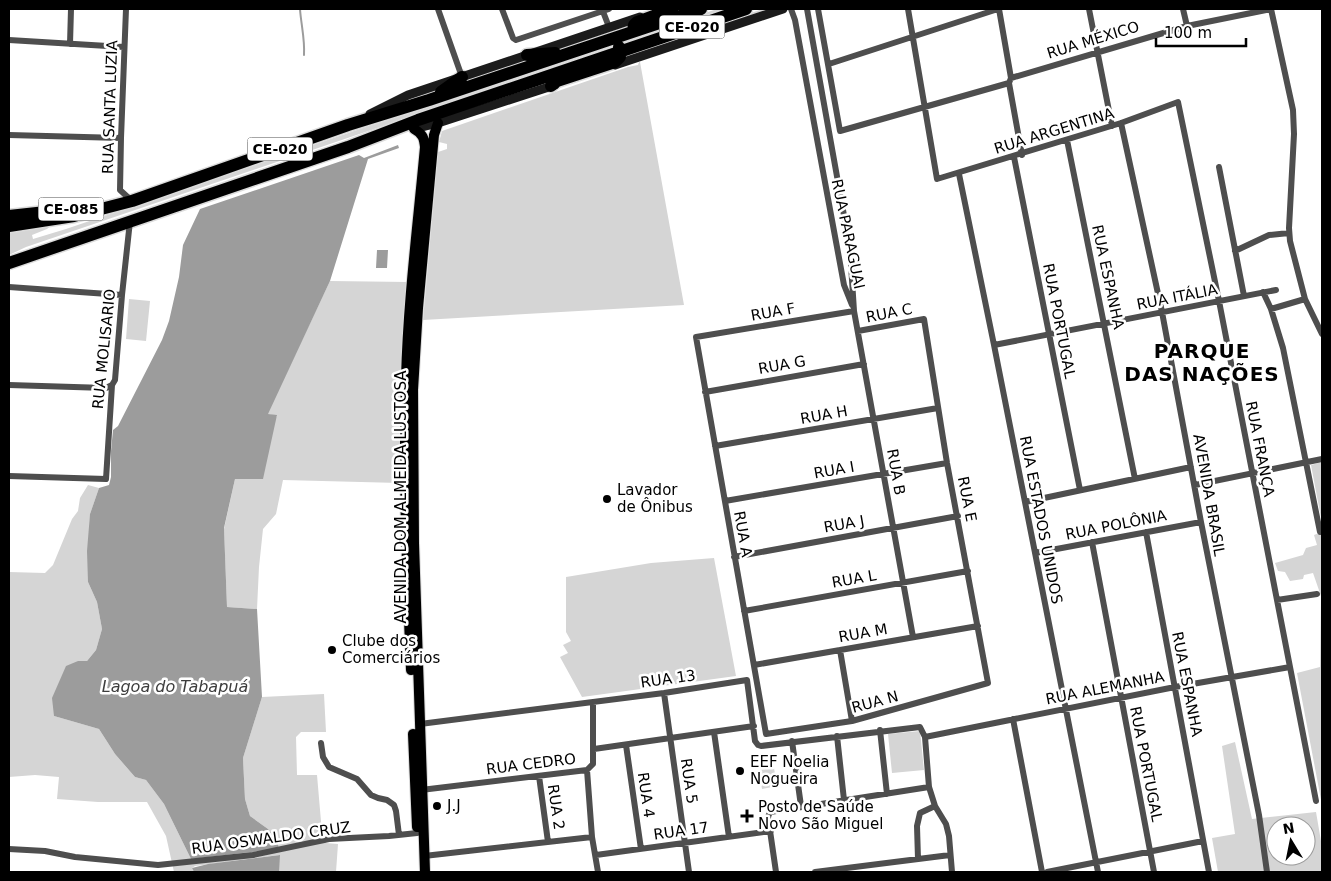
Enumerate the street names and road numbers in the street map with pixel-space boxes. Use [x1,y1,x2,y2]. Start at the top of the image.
road number: CE-020 [660,16,724,38]
street label: RUA MÉXICO [1044,16,1141,63]
street label: RUA SANTA LUZIA [99,39,121,174]
street label: RUA ARGENTINA [992,104,1117,158]
road number: CE-020 [248,138,312,160]
street label: RUA PARAGUAI [828,177,868,291]
road number: CE-085 [38,198,104,220]
street label: RUA ESPANHA [1088,223,1128,332]
street label: RUA PORTUGAL [1039,262,1079,381]
street label: RUA ITÁLIA [1135,279,1220,314]
street label: RUA MOLISARIO [89,288,119,410]
street label: RUA F [749,299,797,325]
street label: RUA C [864,300,914,326]
street label: RUA G [757,352,807,378]
street label: AVENIDA DOM ALMEIDA LUSTOSA [392,370,410,624]
street label: RUA FRANÇA [1242,400,1278,499]
street label: RUA H [799,402,849,428]
street label: AVENIDA BRASIL [1189,433,1229,558]
street label: RUA ESTADOS UNIDOS [1016,434,1066,606]
street label: RUA B [883,447,909,497]
street label: RUA I [812,458,856,482]
street label: RUA E [954,475,980,523]
street label: RUA POLÔNIA [1064,505,1169,544]
street label: RUA A [730,509,756,559]
street label: RUA J [822,512,866,536]
street label: RUA L [830,566,878,592]
street label: RUA M [837,620,889,646]
street label: RUA ESPANHA [1168,630,1206,739]
street label: RUA 13 [639,666,697,692]
street label: RUA ALEMANHA [1044,668,1167,708]
street label: RUA N [850,687,900,717]
street label: RUA PORTUGAL [1126,705,1166,824]
street label: RUA CEDRO [485,750,577,778]
street label: RUA 5 [677,757,701,805]
street label: RUA 4 [634,771,658,819]
street label: RUA 2 [544,783,568,831]
street label: RUA OSWALDO CRUZ [190,818,352,858]
street label: RUA 17 [652,818,710,844]

